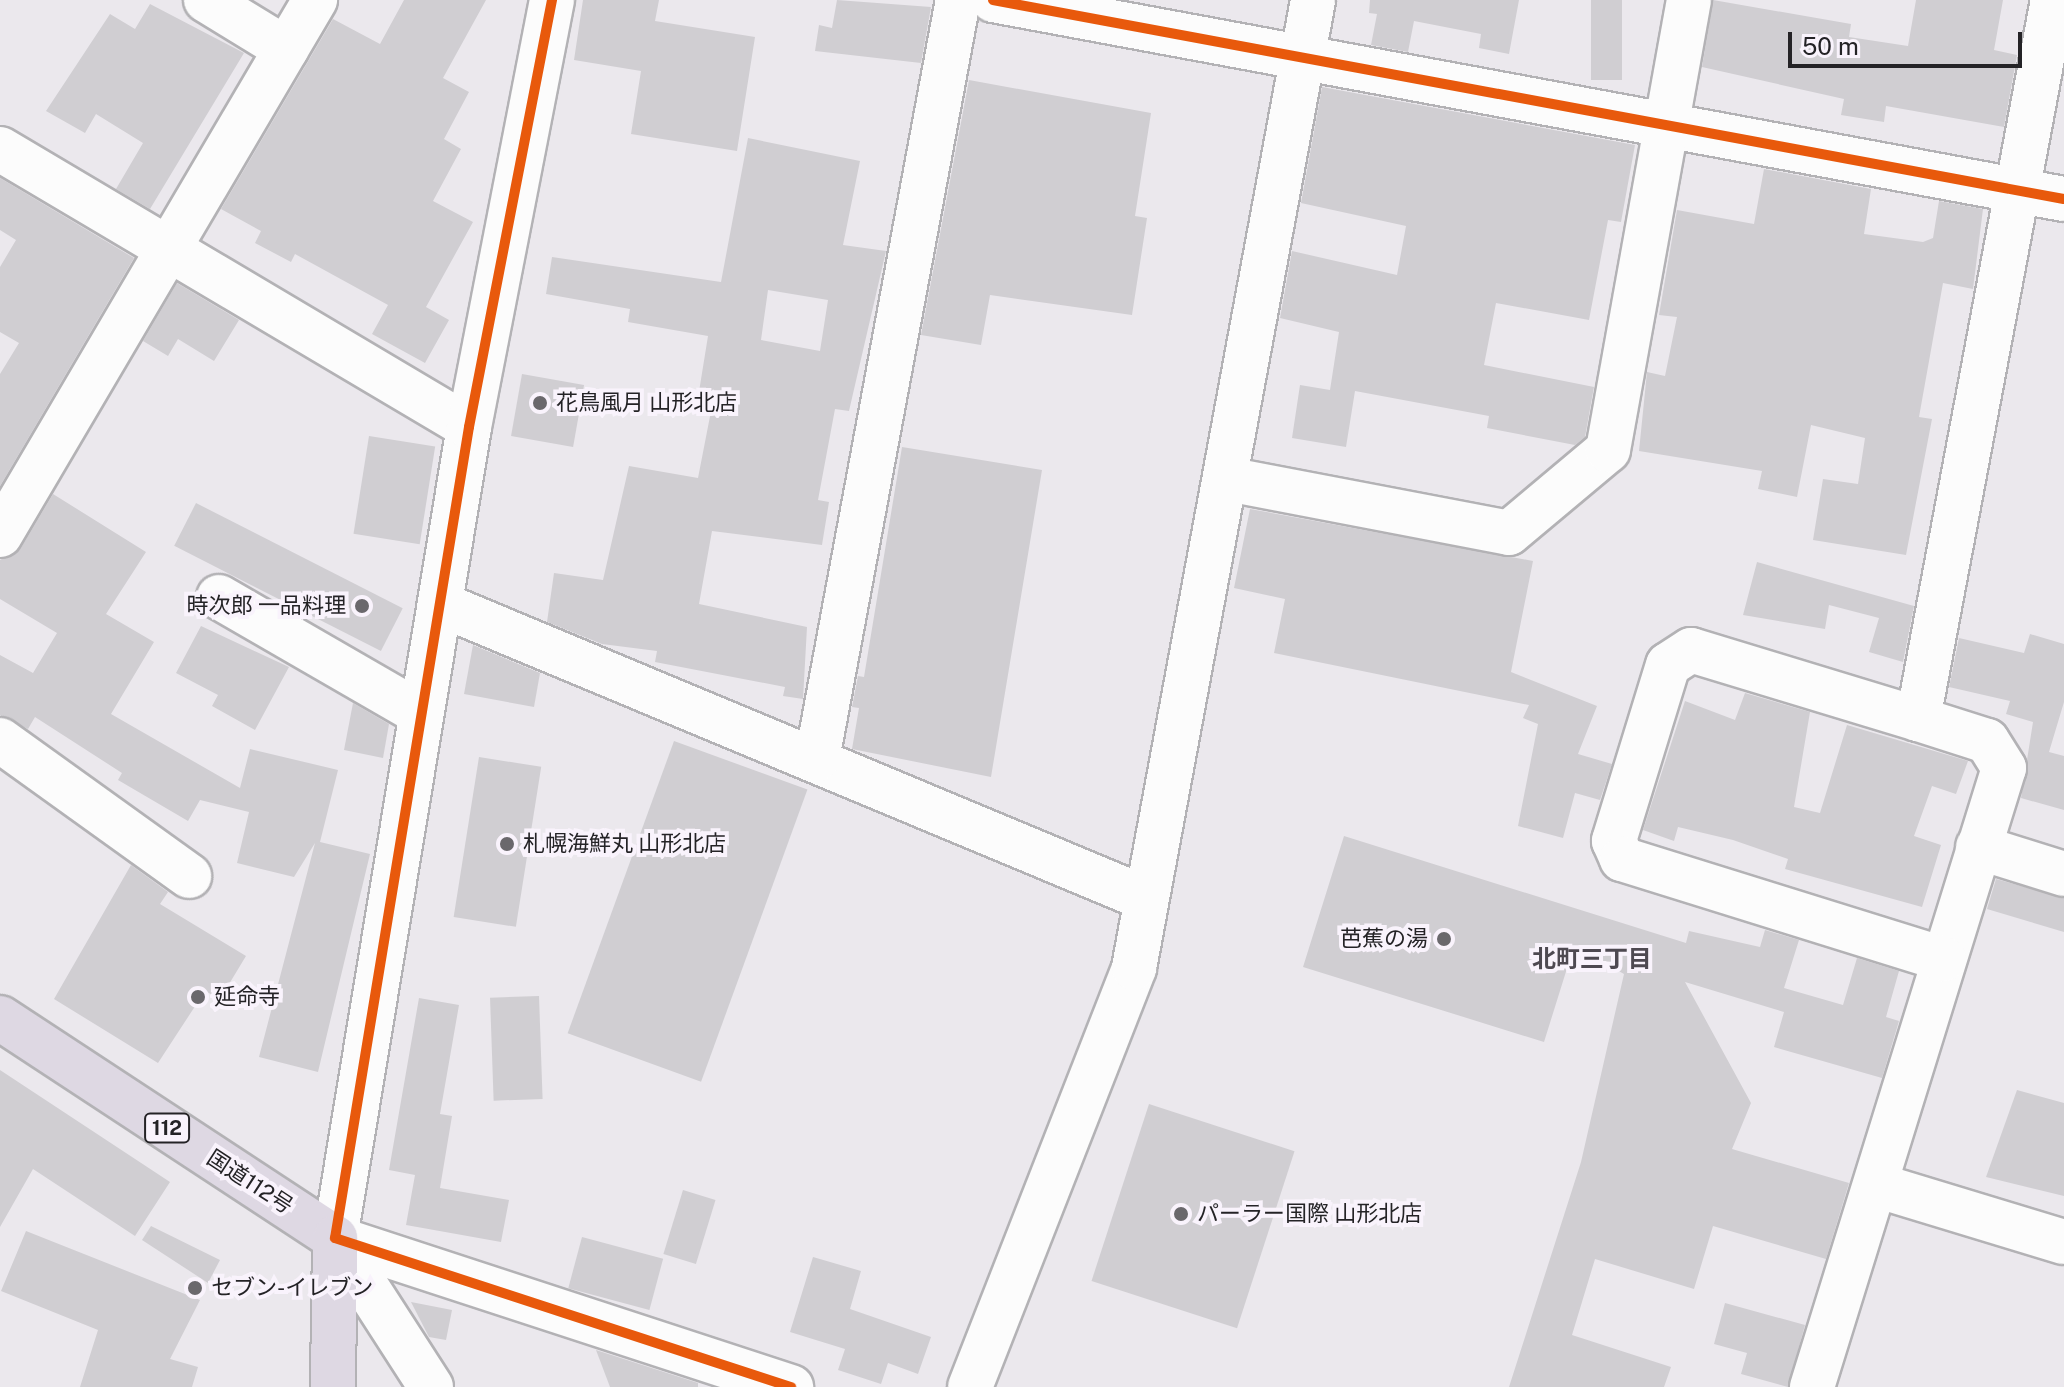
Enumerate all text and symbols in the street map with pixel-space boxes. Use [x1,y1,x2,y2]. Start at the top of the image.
scale bar [1792,16,2026,66]
text: 50 m [1802,32,1859,60]
place label: 花鳥風月 山形北店 [556,390,737,416]
marker: 花鳥風月 山形北店 [531,394,549,412]
place label: 時次郎 一品料理 [187,593,346,619]
marker: 時次郎 一品料理 [353,597,371,615]
place label: 札幌海鮮丸 山形北店 [523,831,726,857]
marker: 札幌海鮮丸 山形北店 [498,835,516,853]
place label: 芭蕉の湯 [1340,926,1428,952]
marker: 芭蕉の湯 [1435,930,1453,948]
district label: 北町三丁目 [1532,945,1652,973]
place label: 延命寺 [214,984,280,1010]
marker: 延命寺 [189,988,207,1006]
road number: 112 [143,1112,191,1144]
street label: 国道112号 [202,1145,298,1219]
place label: パーラー国際 山形北店 [1197,1201,1422,1227]
marker: パーラー国際 山形北店 [1172,1205,1190,1223]
place label: セブン-イレブン [211,1275,373,1301]
marker: セブン-イレブン [186,1279,204,1297]

